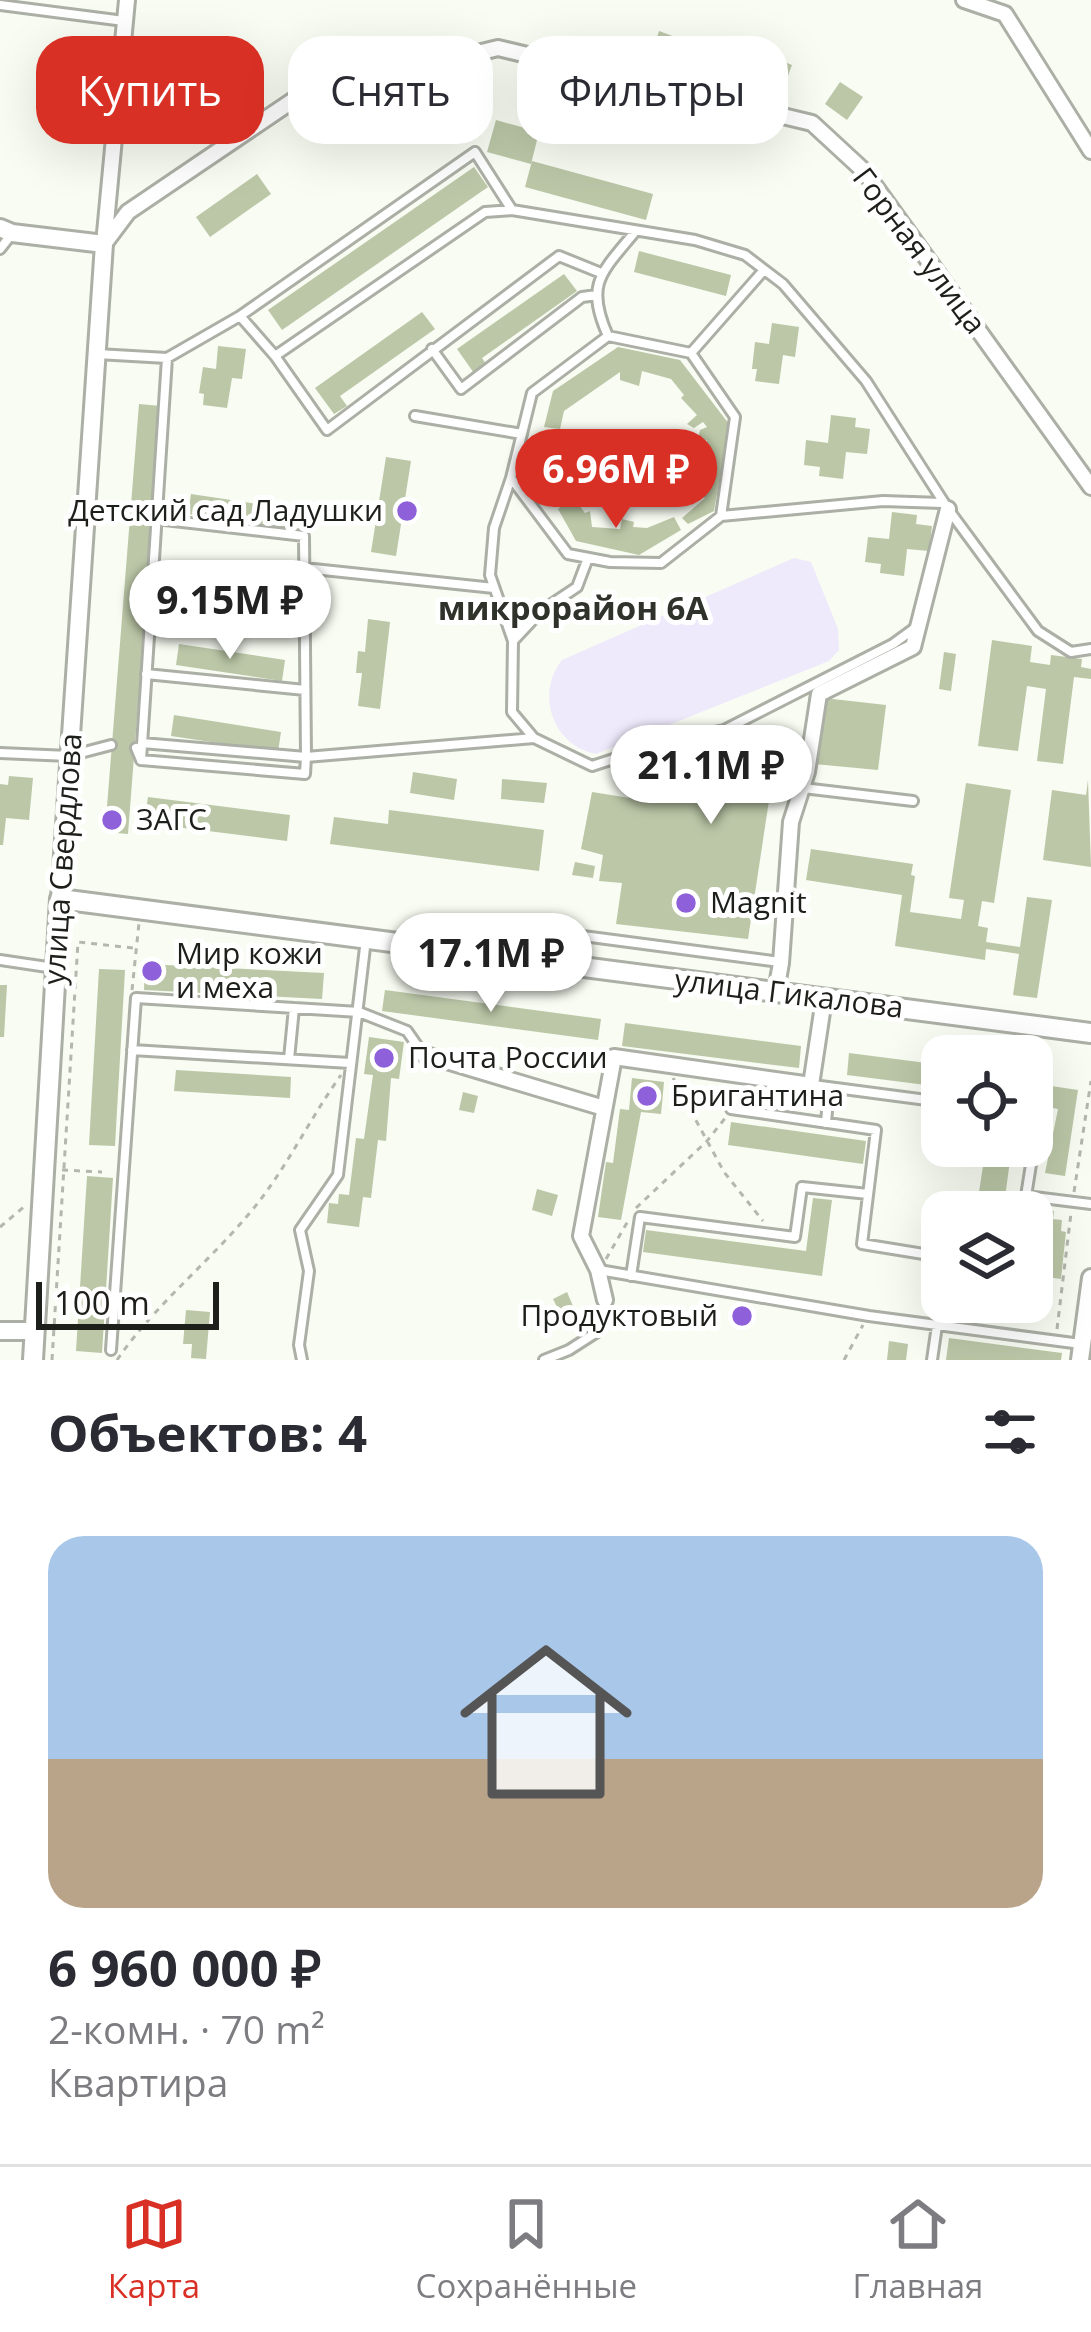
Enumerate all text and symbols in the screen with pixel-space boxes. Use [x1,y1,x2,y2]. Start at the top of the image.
chip: Купить [36,36,264,144]
chip: Снять [288,36,493,144]
chip: Фильтры [517,36,788,144]
street label: Горная улица [844,158,996,342]
pin: 6.96M ₽ [505,429,727,531]
text: 6.96M ₽ [542,441,690,494]
place label: Детский сад Ладушки [68,489,383,530]
marker: Детский сад Ладушки [394,498,420,524]
pin: 9.15M ₽ [119,560,341,662]
text: 9.15M ₽ [156,572,304,625]
district label: микрорайон 6А [438,585,708,630]
pin: 21.1M ₽ [600,725,822,827]
street label: улица Свердлова [32,732,91,986]
text: 21.1M ₽ [637,737,785,790]
place label: ЗАГС [136,798,207,839]
marker: ЗАГС [99,807,125,833]
place label: Magnit [710,881,807,922]
marker: Magnit [673,890,699,916]
pin: 17.1M ₽ [380,913,602,1015]
text: 17.1M ₽ [417,925,565,978]
place label: Мир кожи и меха [176,932,323,1007]
marker: Мир кожи и меха [139,958,165,984]
street label: улица Гикалова [672,958,906,1027]
map controls [921,1035,1053,1323]
button: locate [921,1035,1053,1167]
place label: Почта России [408,1036,608,1077]
marker: Почта России [371,1045,397,1071]
place label: Бригантина [671,1074,844,1115]
marker: Бригантина [634,1083,660,1109]
button: layers [921,1191,1053,1323]
scale bar [36,1276,219,1329]
text: 100 m [54,1280,150,1325]
place label: Продуктовый [520,1294,718,1335]
marker: Продуктовый [729,1303,755,1329]
text: Объектов: 4 [48,1397,367,1467]
icon: filters [977,1399,1043,1465]
icon: home [438,1614,654,1830]
text: 6 960 000 ₽ [48,1932,322,2002]
text: 2-комн. · 70 m² [48,2002,325,2055]
text: Квартира [48,2055,228,2108]
tab: Карта [108,2191,200,2308]
tab: Сохранённые [416,2191,637,2308]
tab: Главная [852,2191,983,2308]

